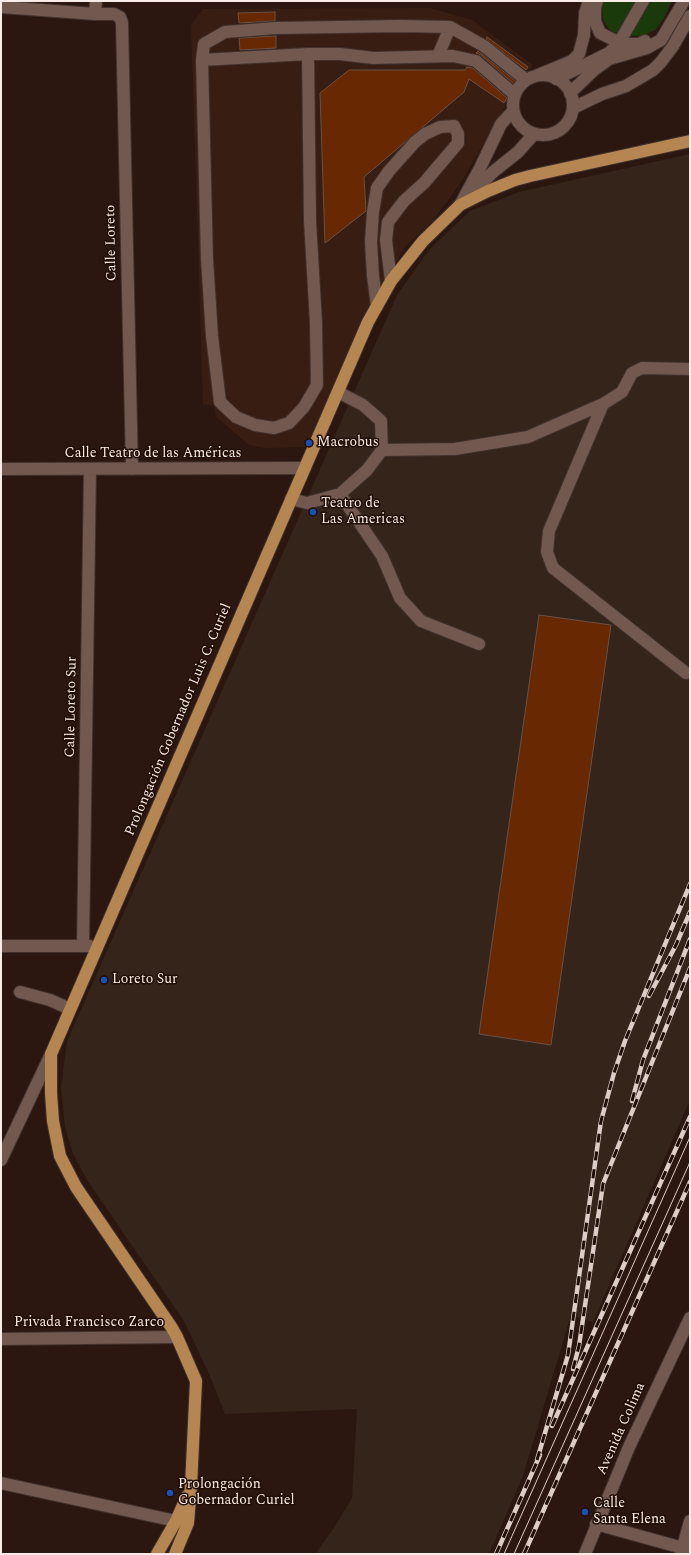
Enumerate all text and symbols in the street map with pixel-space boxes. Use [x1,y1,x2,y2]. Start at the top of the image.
street label: Calle Loreto [103,205,121,281]
place label: Macrobus [317,435,379,451]
marker: Macrobus [304,438,314,448]
street label: Calle Teatro de las Américas [64,446,242,462]
place label: Teatro de Las Americas [321,496,405,528]
marker: Teatro de Las Americas [308,507,318,517]
street label: Prolongación Gobernador Luis C. Curiel [122,601,236,839]
street label: Calle Loreto Sur [63,656,81,758]
place label: Loreto Sur [112,972,178,988]
marker: Loreto Sur [99,975,109,985]
street label: Privada Francisco Zarco [14,1315,164,1331]
street label: Avenida Colima [594,1380,650,1478]
place label: Prolongación Gobernador Curiel [178,1477,295,1510]
marker: Prolongación Gobernador Curiel [165,1488,175,1498]
place label: Calle Santa Elena [593,1496,666,1528]
marker: Calle Santa Elena [580,1507,590,1517]

